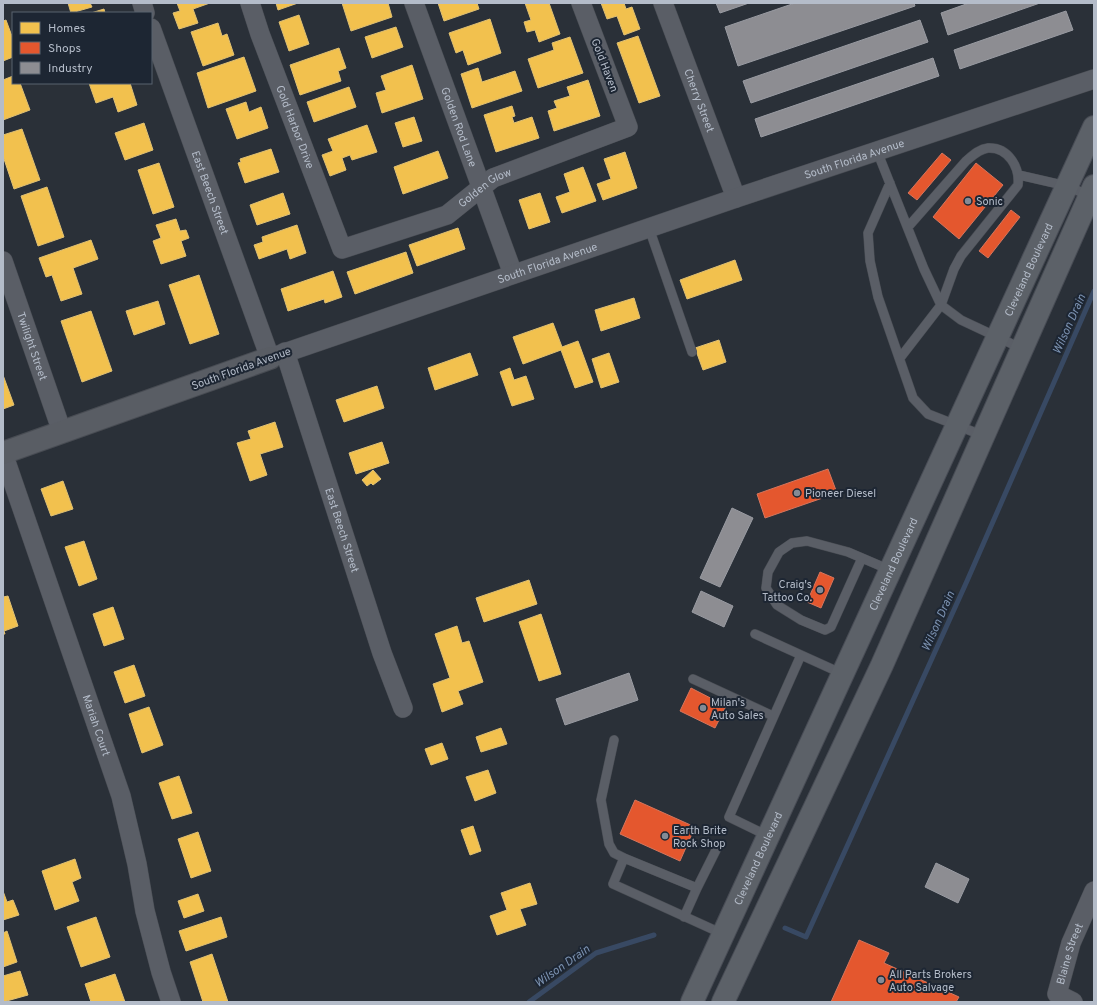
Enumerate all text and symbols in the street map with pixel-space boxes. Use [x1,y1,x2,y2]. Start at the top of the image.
legend [12,12,152,84]
text: Homes [48,21,85,37]
street label: Gold Haven [587,37,621,94]
text: Shops [48,41,81,57]
text: Industry [48,61,93,77]
street label: Cherry Street [680,67,717,135]
street label: Gold Harbor Drive [272,83,317,171]
street label: Golden Rod Lane [437,85,479,169]
street label: South Florida Avenue [803,137,906,183]
street label: East Beech Street [188,149,231,237]
street label: Golden Glow [456,166,514,211]
place label: Sonic [976,195,1003,209]
marker: Sonic [963,196,973,206]
street label: Cleveland Boulevard [1002,221,1057,319]
street label: South Florida Avenue [496,240,599,287]
water label: Wilson Drain [1050,291,1090,357]
street label: Twilight Street [13,310,50,383]
street label: South Florida Avenue [190,344,293,393]
street label: East Beech Street [321,486,362,575]
place label: Pioneer Diesel [805,487,876,501]
marker: Pioneer Diesel [792,488,802,498]
street label: Cleveland Boulevard [867,516,922,613]
place label: Craig's Tattoo Co. [762,578,812,605]
marker: Craig's Tattoo Co. [815,585,825,595]
water label: Wilson Drain [919,588,959,654]
street label: Mariah Court [79,693,113,758]
place label: Milan's Auto Sales [711,696,764,723]
marker: Milan's Auto Sales [698,703,708,713]
street label: Cleveland Boulevard [731,810,786,908]
place label: Earth Brite Rock Shop [673,824,727,851]
marker: Earth Brite Rock Shop [660,831,670,841]
street label: Blaine Street [1054,921,1087,986]
water label: Wilson Drain [532,942,594,992]
place label: All Parts Brokers Auto Salvage [889,968,972,995]
marker: All Parts Brokers Auto Salvage [876,975,886,985]

